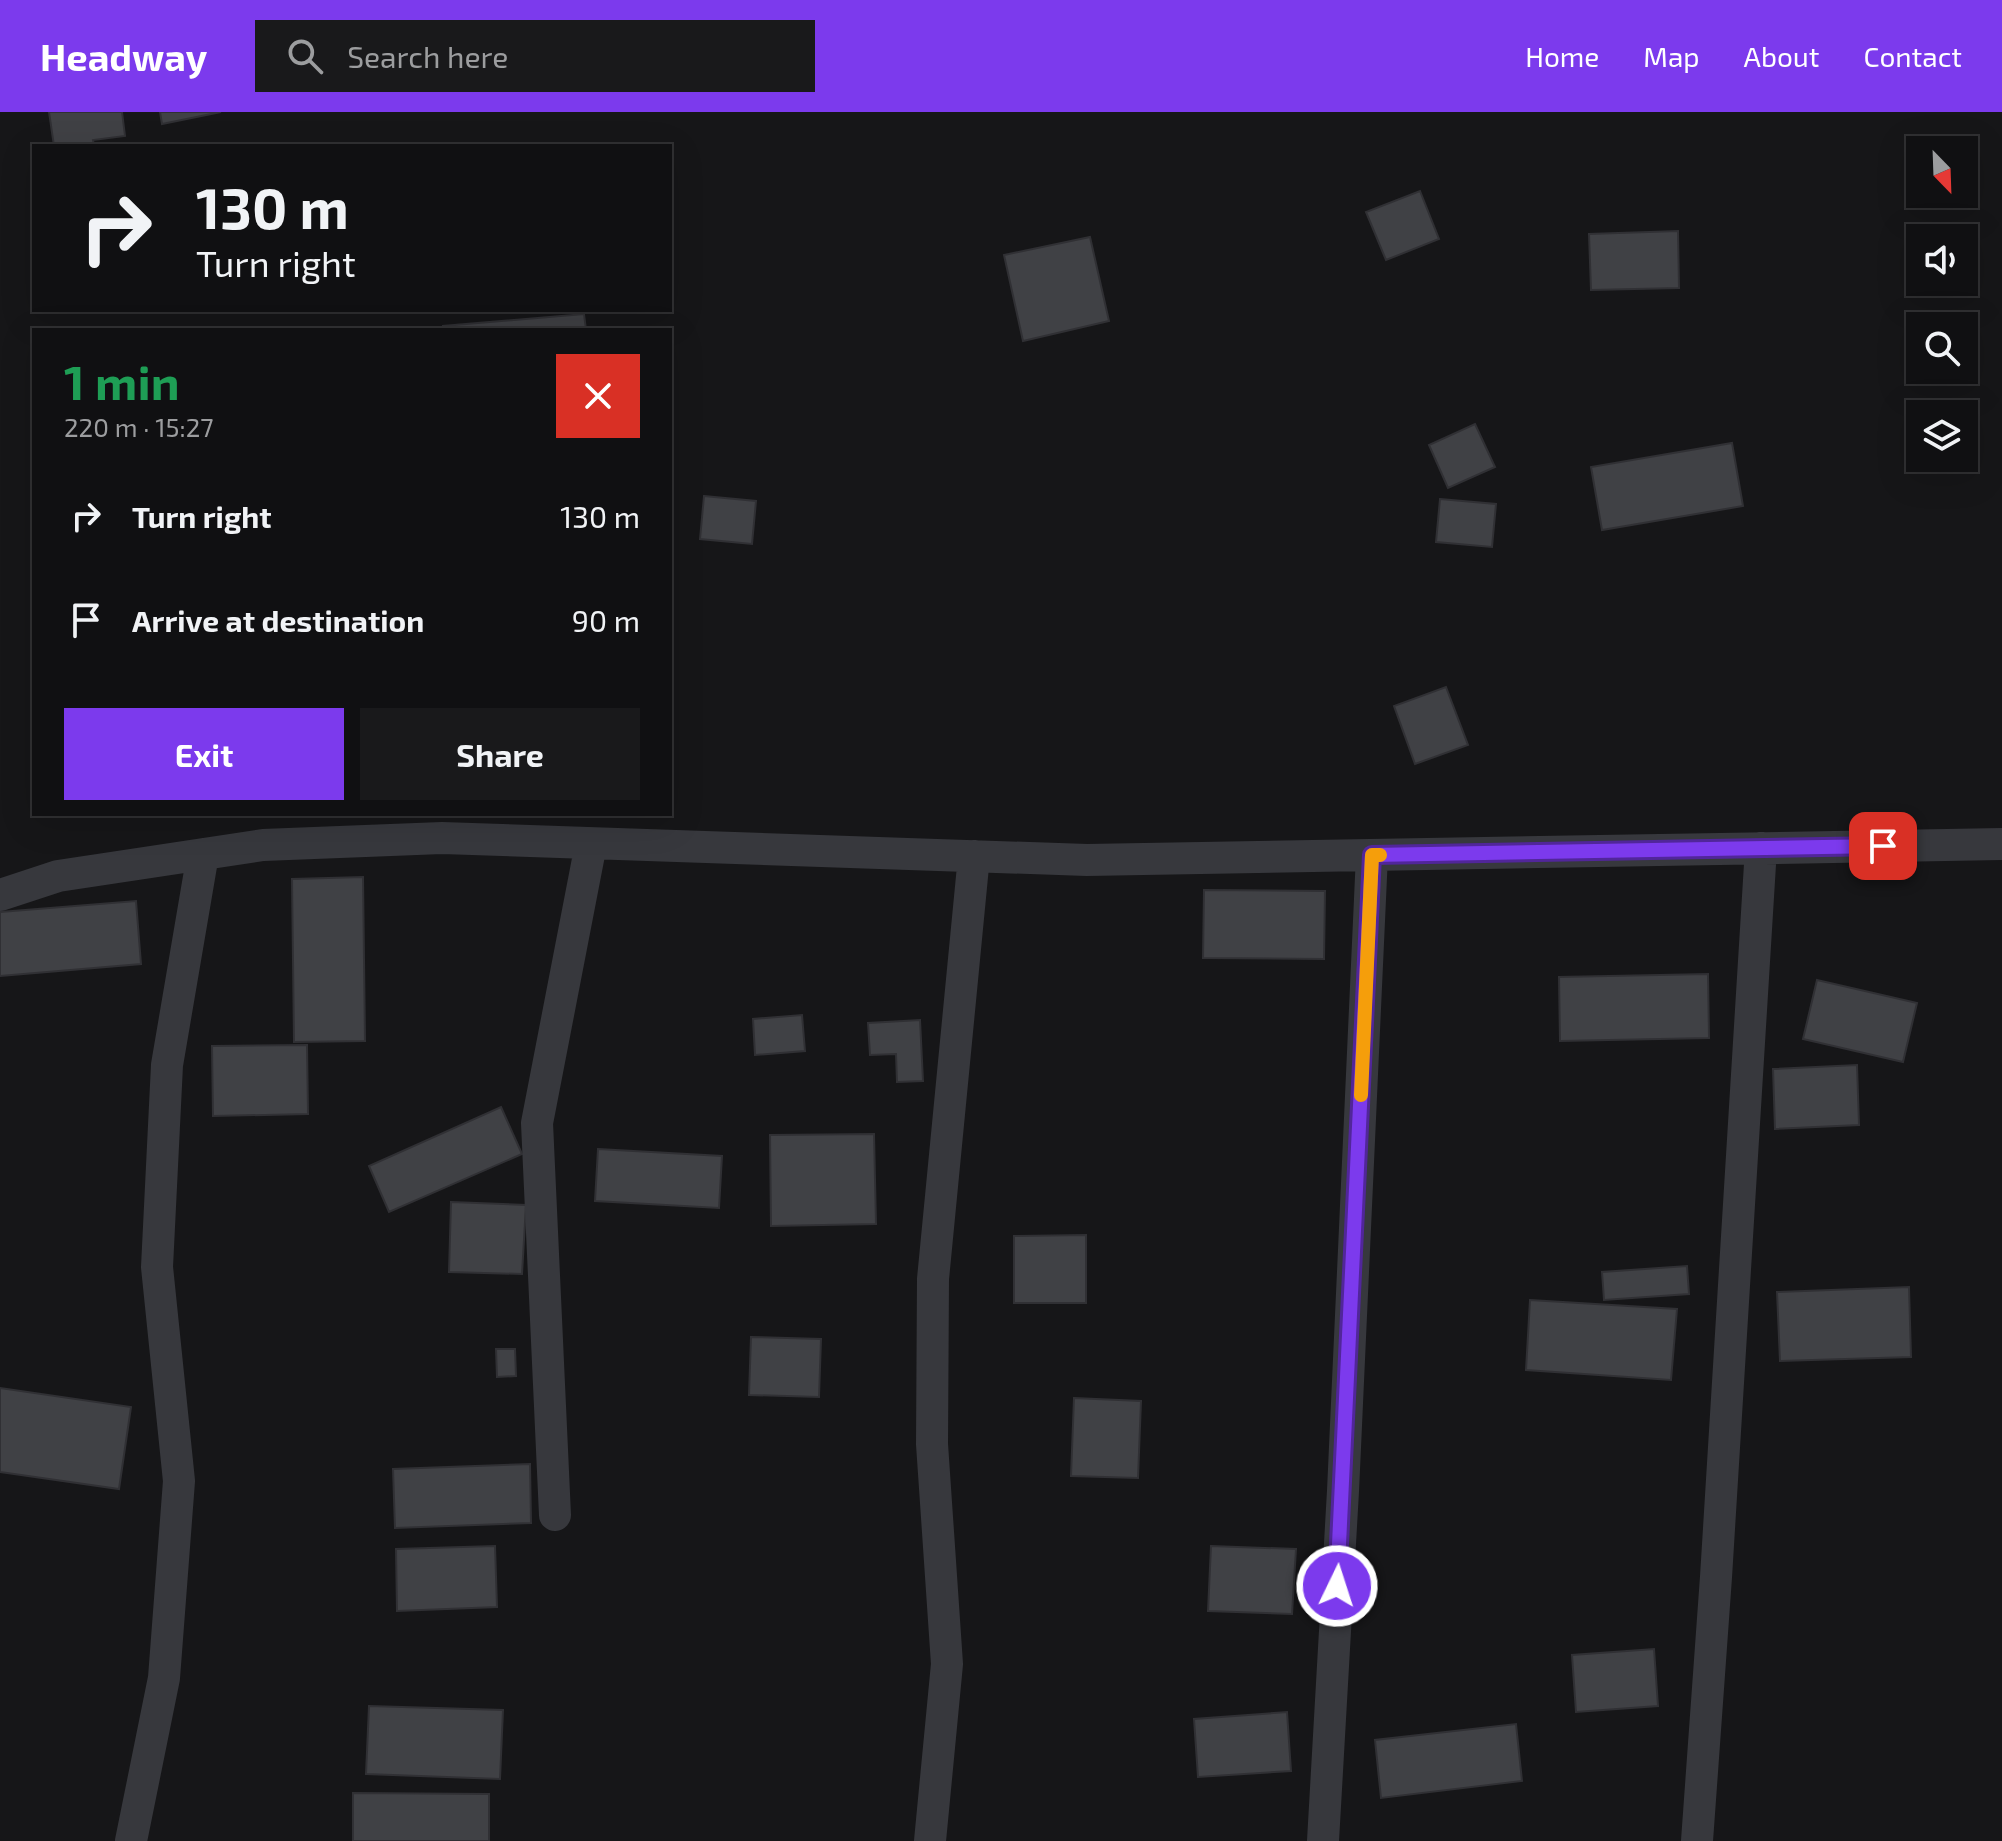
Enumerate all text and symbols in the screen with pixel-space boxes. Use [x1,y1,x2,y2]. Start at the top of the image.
search box [255,20,815,92]
text: Headway [40,33,207,79]
icon: search [283,34,327,78]
text: Search here [347,38,508,74]
text: Home [1525,39,1599,73]
text: Map [1643,39,1700,73]
text: About [1744,39,1819,73]
text: Contact [1863,39,1962,73]
north arrow [1906,136,1978,208]
map controls [1906,136,1978,472]
text: 130 m [196,173,349,240]
icon: right [64,176,168,280]
button: sound [1906,224,1978,296]
text: Turn right [196,241,356,284]
button: search [1906,312,1978,384]
text: 1 min [64,352,180,410]
button: close [556,354,640,438]
button: layers [1906,400,1978,472]
text: 220 m · 15:27 [64,411,214,442]
icon: right [64,494,108,538]
text: Turn right [132,498,272,534]
text: 130 m [560,498,640,534]
icon: arrive [64,598,108,642]
text: Arrive at destination [132,602,424,638]
text: 90 m [572,602,640,638]
button: Exit [64,708,344,800]
button: Share [360,708,640,800]
pin [1849,812,1917,880]
icon: arrive [1861,824,1905,868]
position arrow [1295,1544,1379,1628]

